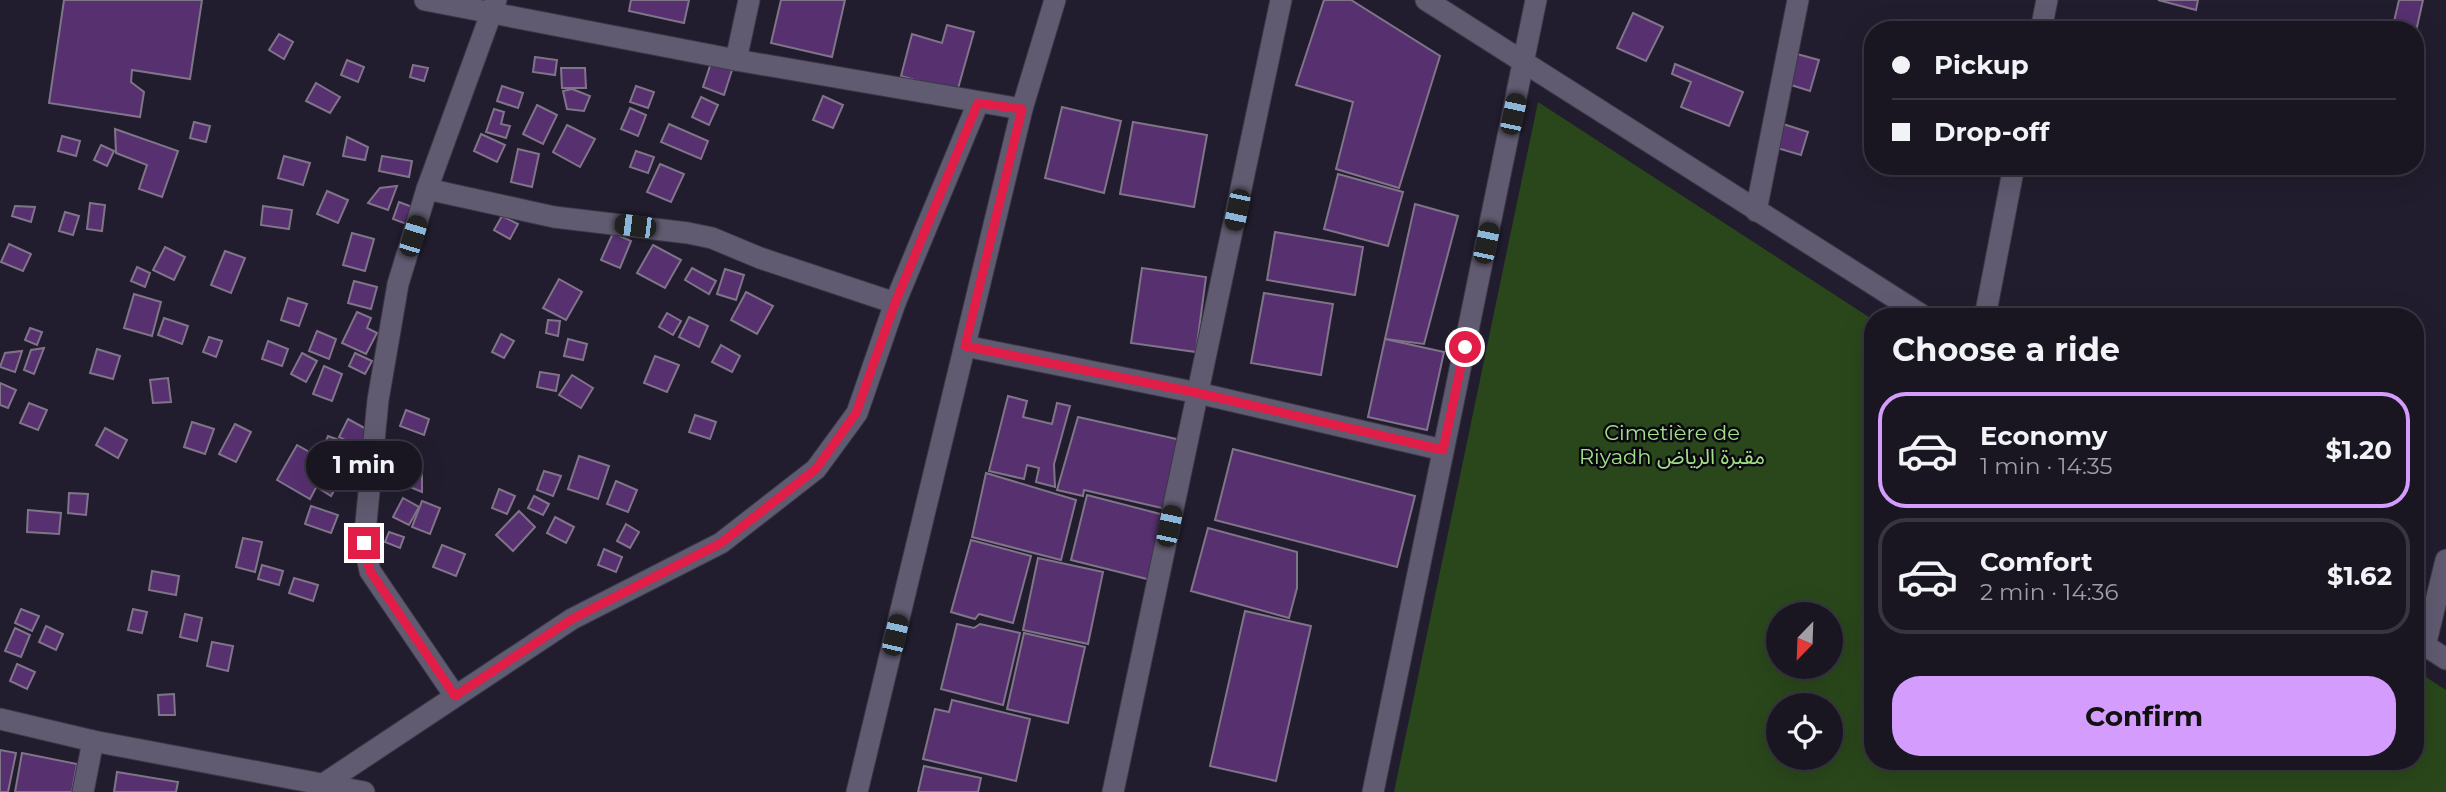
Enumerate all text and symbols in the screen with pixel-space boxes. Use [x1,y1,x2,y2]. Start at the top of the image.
text: Pickup [1934,49,2029,81]
car [1499,91,1528,137]
text: Drop-off [1934,116,2049,148]
car [1223,187,1252,233]
car [397,213,430,259]
car [613,213,658,239]
car [1472,220,1501,266]
text: Choose a ride [1892,330,2120,369]
route start [1449,331,1481,363]
icon: car [1896,419,1959,482]
park label: Cimetière de Riyadh مقبرة الرياض [1579,420,1765,469]
text: Economy [1980,420,2107,452]
text: $1.20 [2325,434,2392,466]
callout: 1 min [306,442,422,490]
text: 1 min [333,451,395,479]
text: 1 min · 14:35 [1980,452,2113,480]
car [1155,503,1184,549]
route end [348,527,380,559]
icon: car [1896,545,1959,608]
text: Comfort [1980,546,2092,578]
text: $1.62 [2327,560,2392,592]
text: 2 min · 14:36 [1980,578,2119,606]
north arrow [1766,602,1843,679]
map controls [1766,602,1843,770]
car [881,612,910,658]
button: Confirm [1892,676,2396,756]
button: locate [1766,693,1843,770]

